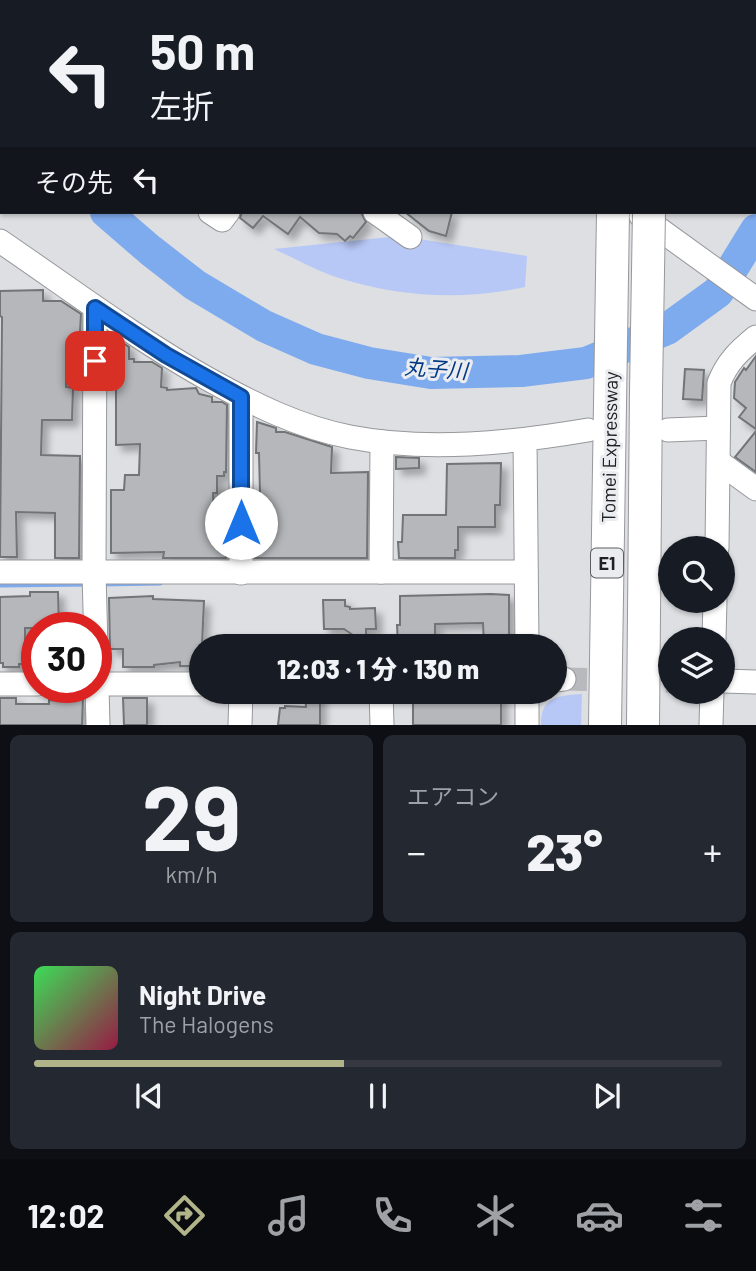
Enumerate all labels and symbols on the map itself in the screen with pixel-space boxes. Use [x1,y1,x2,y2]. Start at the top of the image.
pin [65,331,125,391]
water label: 丸子川 [404,353,470,383]
street label: Tomei Expressway [596,371,622,523]
position arrow [204,486,278,560]
road number: E1 [591,548,623,578]
speed limit sign: 30 [21,612,112,703]

